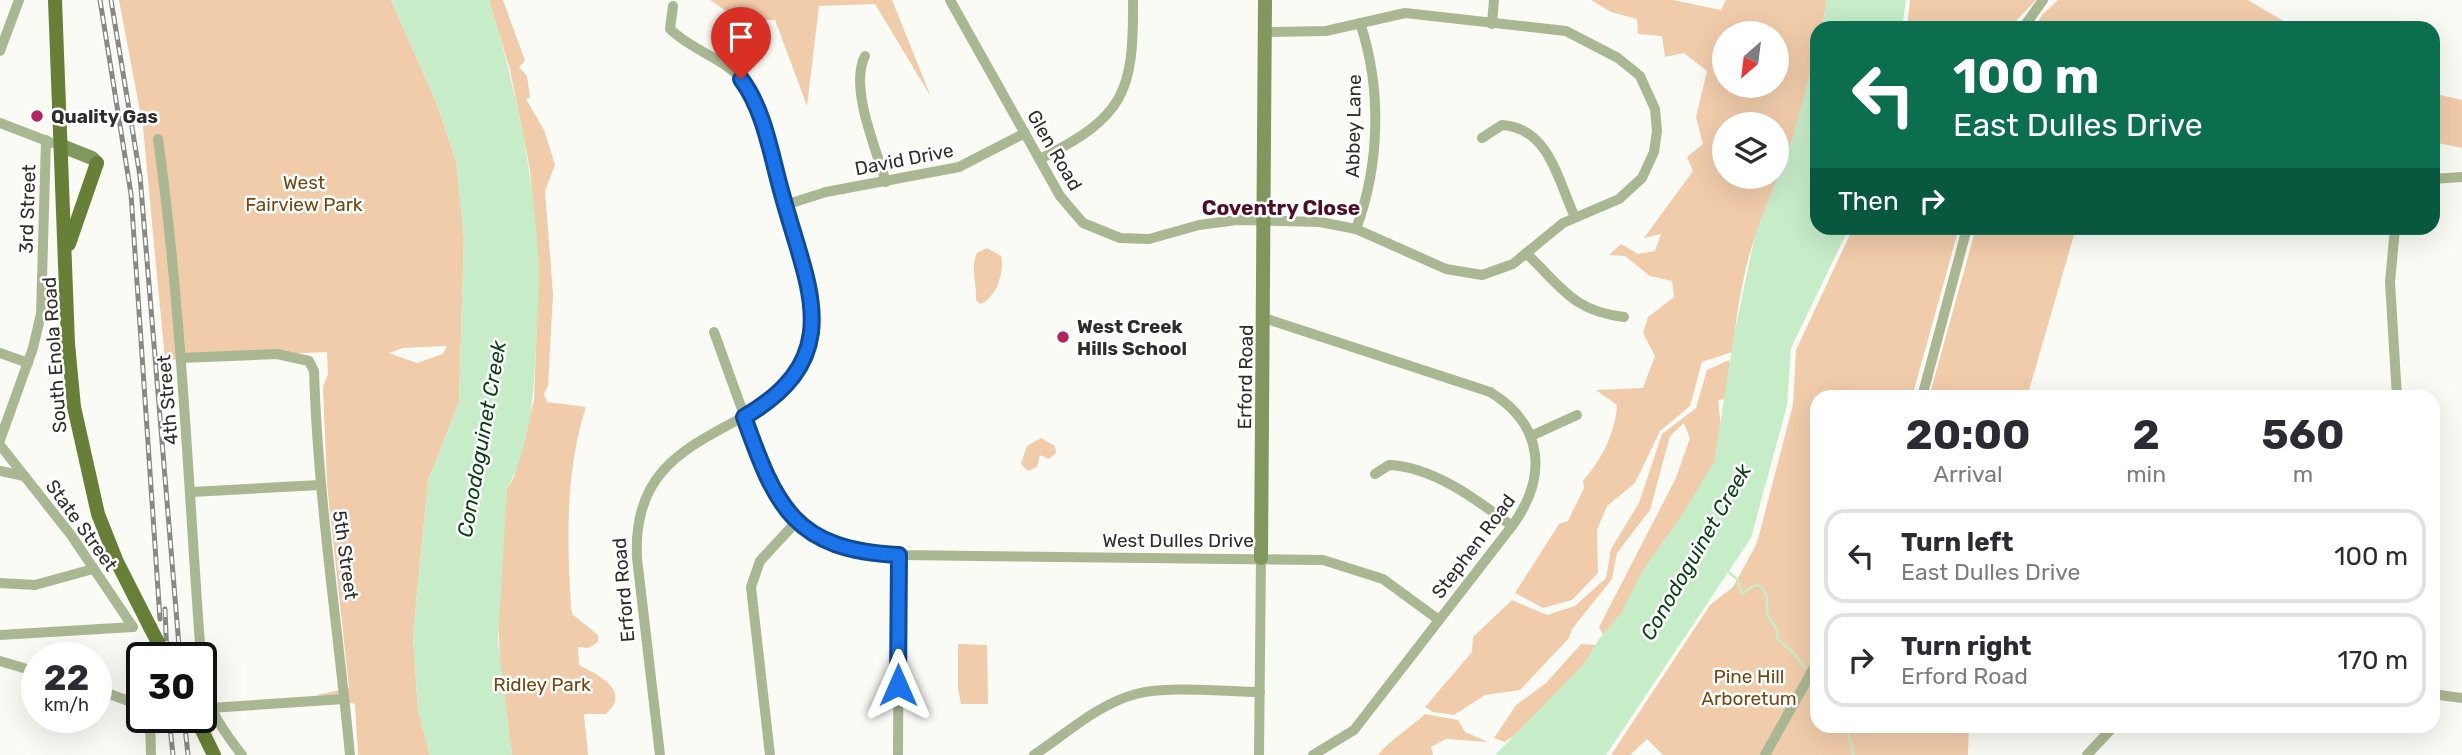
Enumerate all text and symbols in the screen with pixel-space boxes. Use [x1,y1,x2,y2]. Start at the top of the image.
pin [711,7,771,79]
icon: arrive [722,18,760,56]
north arrow [1712,21,1788,98]
map controls [1712,21,1789,189]
text: 100 m [1953,47,2099,105]
icon: left [1838,49,1929,140]
street label: Abbey Lane [1341,74,1366,178]
place label: Quality Gas [51,105,158,128]
street label: Glen Road [1022,106,1087,195]
text: East Dulles Drive [1953,106,2203,144]
marker: Quality Gas [29,108,45,124]
button: layers [1712,112,1789,189]
street label: David Drive [853,139,955,180]
street label: 3rd Street [14,163,41,254]
park label: West Fairview Park [245,171,363,216]
icon: right [1913,182,1951,220]
text: Then [1838,186,1899,217]
district label: Coventry Close [1202,195,1360,220]
street label: South Enola Road [38,276,71,434]
place label: West Creek Hills School [1077,315,1187,360]
street label: Erford Road [1233,324,1258,430]
marker: West Creek Hills School [1055,329,1071,345]
water label: Conodoguinet Creek [452,338,511,539]
street label: 4th Street [152,353,183,446]
text: 20:00 [1905,410,2031,460]
text: 2 [2132,410,2160,460]
text: 560 [2262,410,2345,460]
water label: Conodoguinet Creek [1635,458,1757,644]
text: Arrival [1934,460,2003,488]
text: min [2126,460,2166,488]
text: m [2293,460,2313,488]
street label: State Street [41,475,123,576]
street label: Stephen Road [1427,490,1520,603]
street label: 5th Street [328,509,363,602]
text: Turn left [1901,527,2013,558]
street label: West Dulles Drive [1102,529,1254,552]
street label: Erford Road [607,537,640,643]
icon: left [1842,537,1880,575]
text: 100 m [2334,541,2408,572]
text: East Dulles Drive [1901,558,2080,586]
text: Turn right [1901,631,2031,662]
icon: right [1842,641,1880,679]
speed limit sign: 30 [126,642,217,733]
text: 170 m [2338,645,2408,676]
position arrow [861,648,935,722]
text: 22 [44,657,89,699]
text: Erford Road [1901,662,2028,690]
park label: Pine Hill Arboretum [1701,665,1797,710]
park label: Ridley Park [493,673,591,696]
text: km/h [44,694,89,716]

